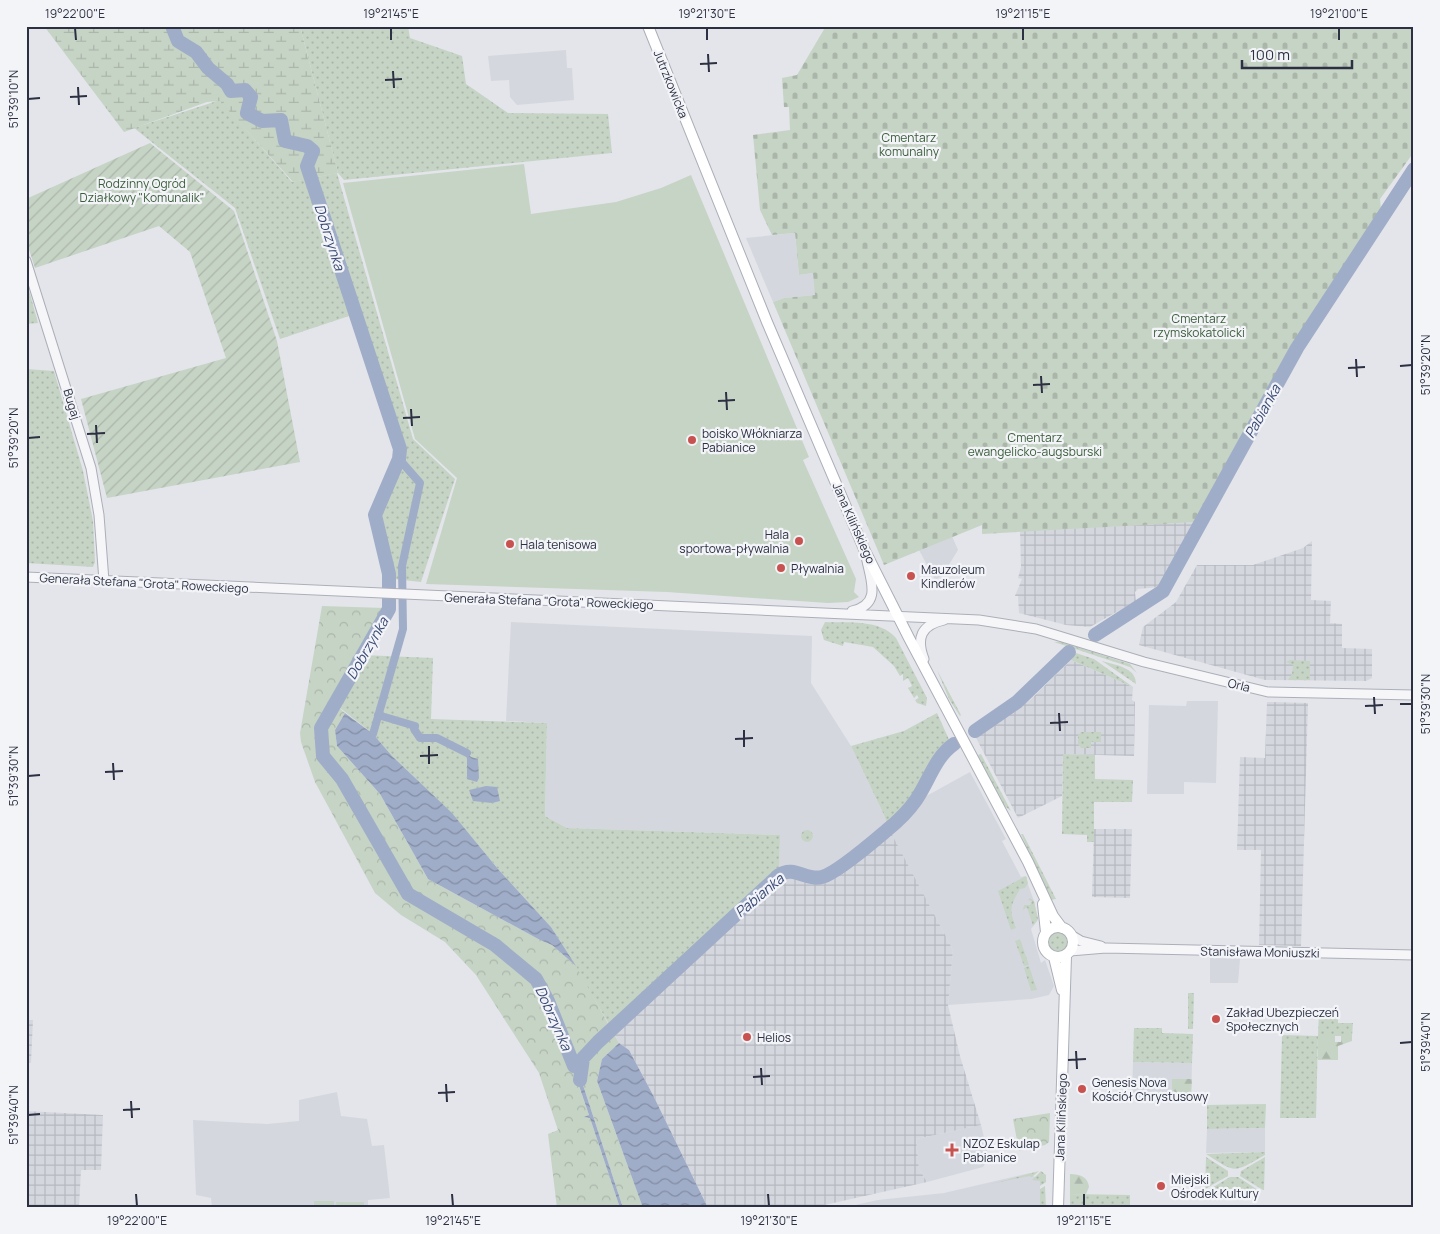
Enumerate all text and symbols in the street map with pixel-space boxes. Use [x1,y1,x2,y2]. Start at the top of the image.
text: 19°22'00"E [45,5,105,22]
text: 19°21'45"E [363,5,419,22]
text: 19°21'30"E [678,5,736,22]
text: 19°21'15"E [996,5,1051,22]
text: 19°21'00"E [1310,5,1368,22]
scale bar [1242,38,1352,70]
text: 100 m [1250,44,1290,65]
street label: Jutrzkowicka [650,47,692,121]
text: 51°39'10"N [5,70,22,128]
park label: Cmentarz komunalny [879,129,940,160]
park label: Rodzinny Ogród Działkowy "Komunalik" [80,175,204,206]
water label: Dobrzynka [310,201,350,274]
park label: Cmentarz rzymskokatolicki [1153,310,1245,341]
text: 51°39'20"N [1417,335,1434,395]
water label: Pabianka [1240,380,1285,441]
street label: Bugaj [59,387,85,421]
text: 51°39'20"N [5,408,22,468]
place label: boisko Włókniarza Pabianice [702,425,802,456]
park label: Cmentarz ewangelicko-augsburski [968,429,1102,460]
marker: boisko Włókniarza Pabianice [686,434,698,446]
street label: Jana Kilińskiego [828,480,880,566]
place label: Hala sportowa-pływalnia [679,526,789,557]
marker: Hala sportowa-pływalnia [793,535,805,547]
place label: Hala tenisowa [520,536,597,553]
marker: Hala tenisowa [504,538,516,550]
place label: Pływalnia [791,560,844,577]
place label: Mauzoleum Kindlerów [921,561,985,592]
marker: Pływalnia [775,562,787,574]
street label: Generała Stefana "Grota" Roweckiego [39,569,249,597]
marker: Mauzoleum Kindlerów [905,570,917,582]
street label: Generała Stefana "Grota" Roweckiego [444,589,654,613]
water label: Dobrzynka [342,612,393,682]
street label: Orla [1226,674,1252,696]
text: 51°39'30"N [1417,674,1434,734]
text: 51°39'30"N [5,746,22,806]
water label: Pabianka [731,868,788,921]
street label: Stanisława Moniuszki [1200,942,1320,962]
water label: Dobrzynka [531,983,577,1054]
place label: Zakład Ubezpieczeń Społecznych [1226,1004,1339,1035]
text: 51°39'40"N [1417,1012,1434,1072]
marker: Zakład Ubezpieczeń Społecznych [1210,1013,1222,1025]
place label: Helios [757,1029,791,1046]
marker: Helios [741,1031,753,1043]
street label: Jana Kilińskiego [1051,1073,1071,1161]
place label: Genesis Nova Kościół Chrystusowy [1092,1074,1209,1105]
marker: Genesis Nova Kościół Chrystusowy [1076,1083,1088,1095]
text: 51°39'40"N [5,1085,22,1145]
place label: NZOZ Eskulap Pabianice [963,1135,1040,1166]
marker: NZOZ Eskulap Pabianice [945,1143,959,1157]
place label: Miejski Ośrodek Kultury [1171,1171,1260,1202]
marker: Miejski Ośrodek Kultury [1155,1180,1167,1192]
text: 19°22'00"E [107,1212,167,1229]
text: 19°21'45"E [425,1212,481,1229]
text: 19°21'30"E [740,1212,798,1229]
text: 19°21'15"E [1057,1212,1112,1229]

